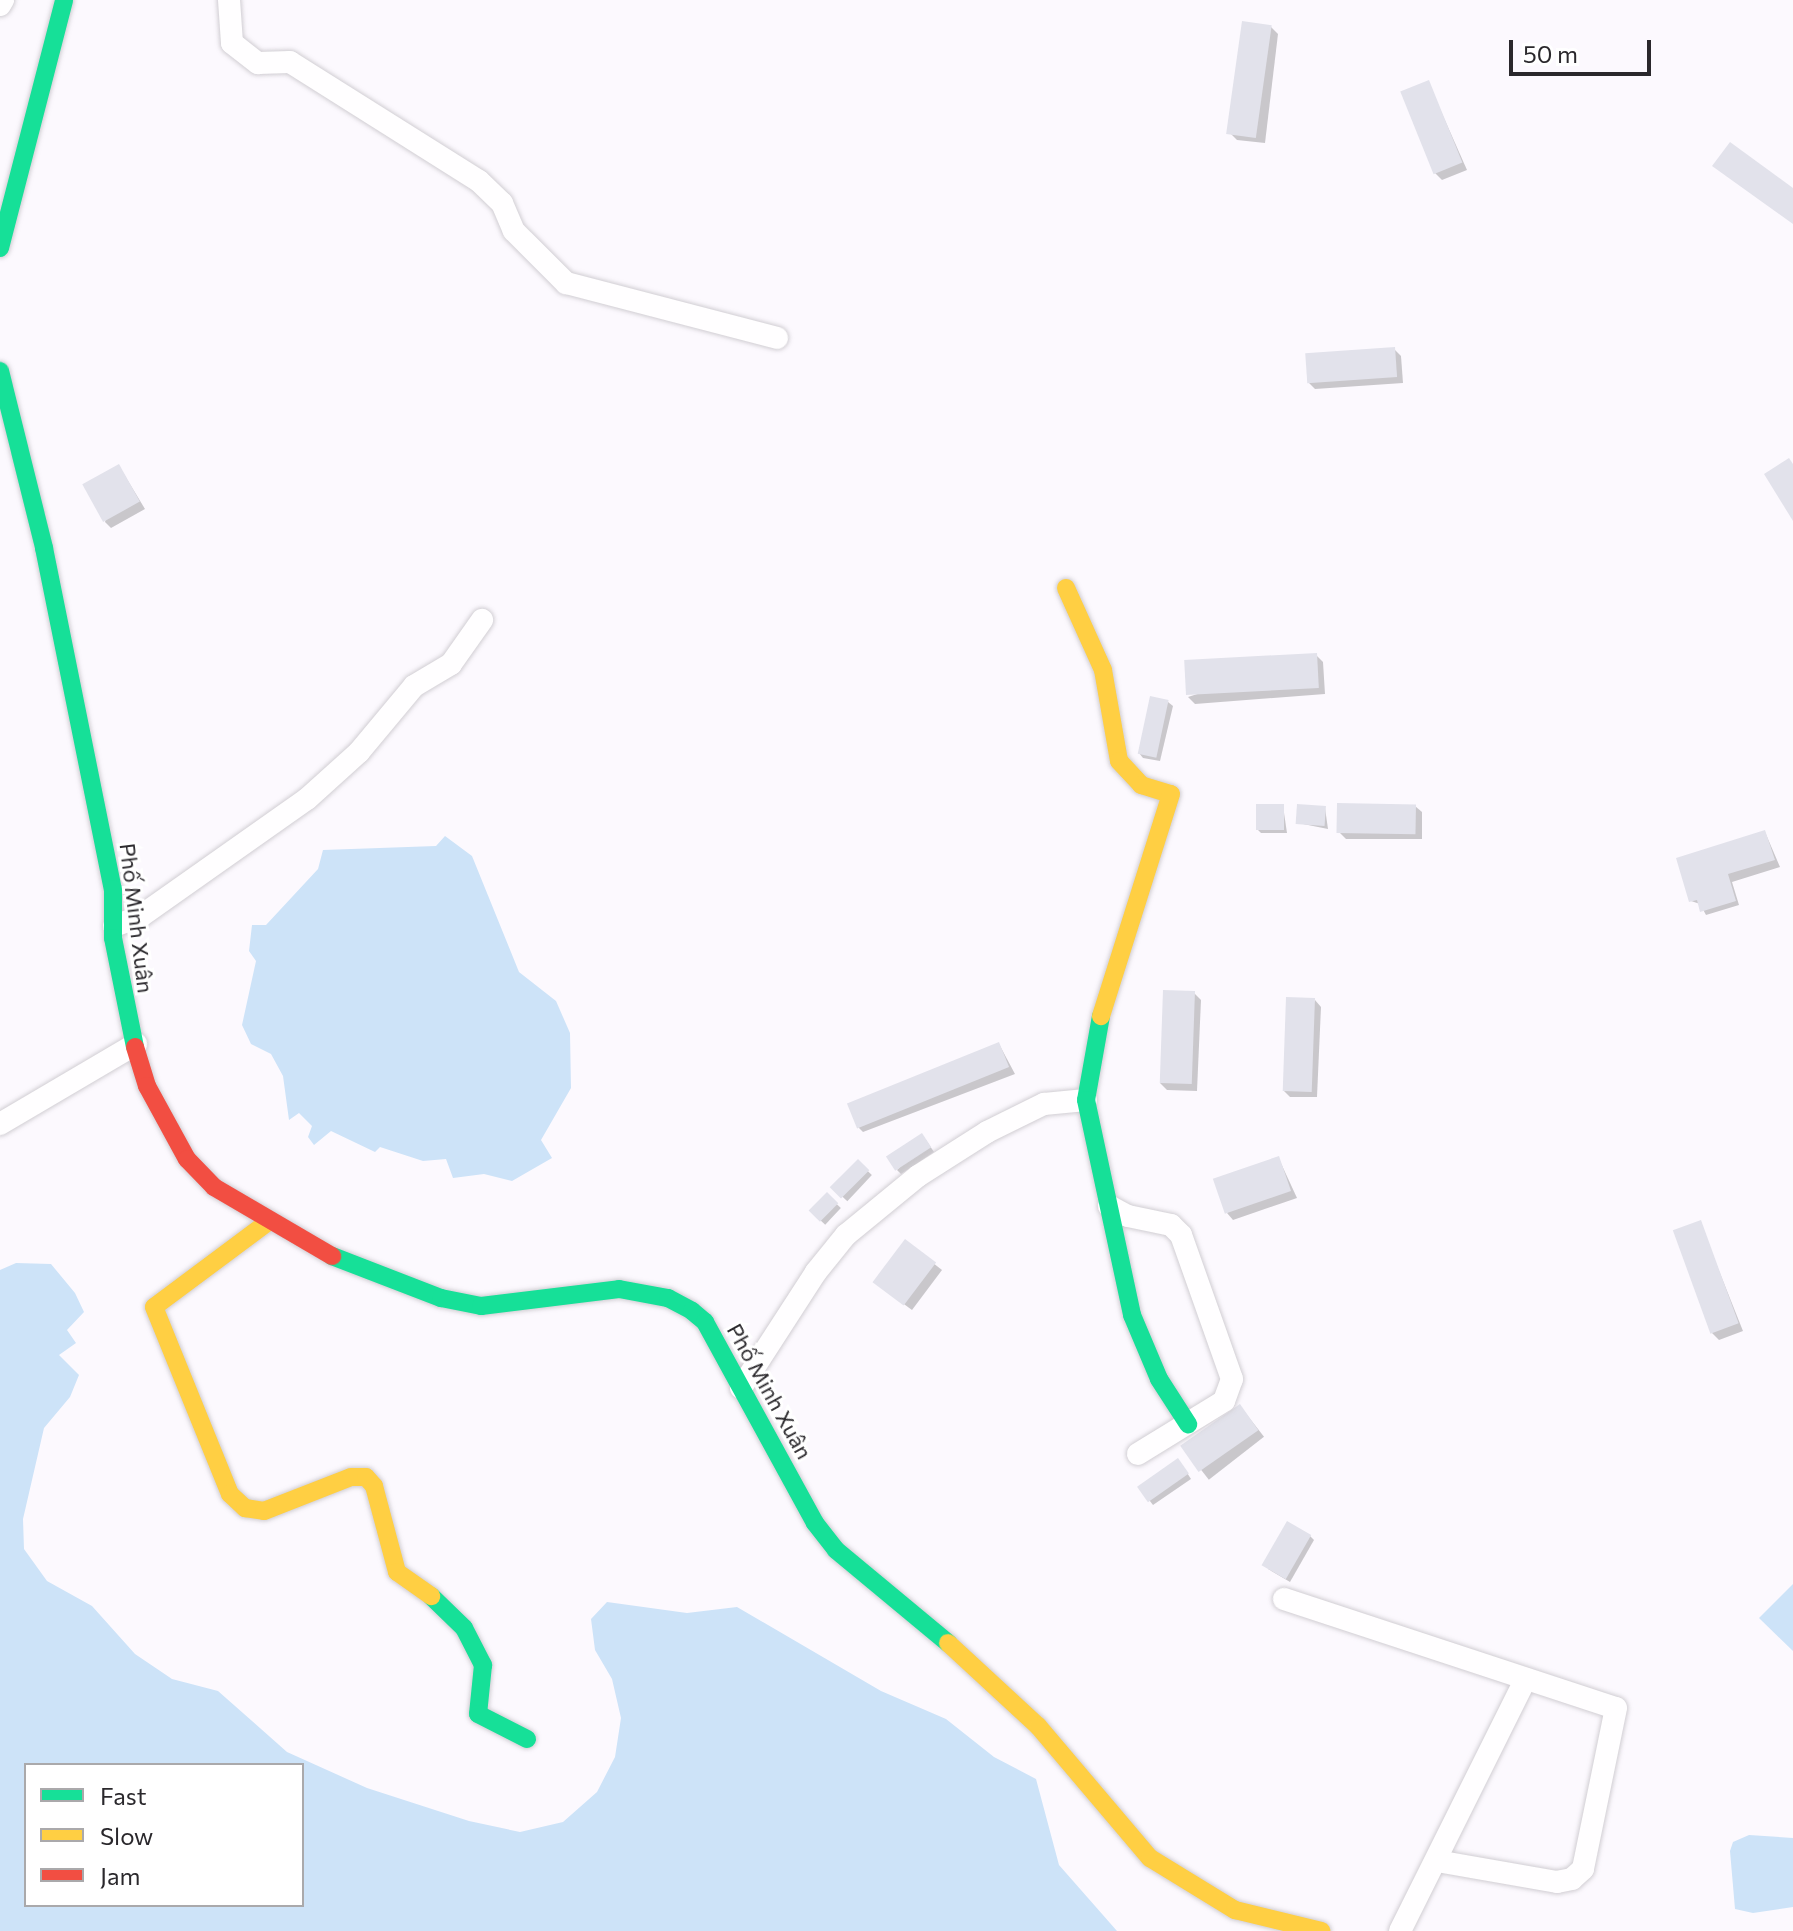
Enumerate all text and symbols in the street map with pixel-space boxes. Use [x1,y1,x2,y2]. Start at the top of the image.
scale bar [1513,24,1655,74]
text: 50 m [1523,39,1578,68]
street label: Phố Minh Xuân [115,842,159,994]
street label: Phố Minh Xuân [722,1319,818,1463]
legend [24,1763,304,1907]
text: Fast [100,1781,147,1810]
text: Slow [100,1821,153,1850]
text: Jam [100,1861,140,1890]

